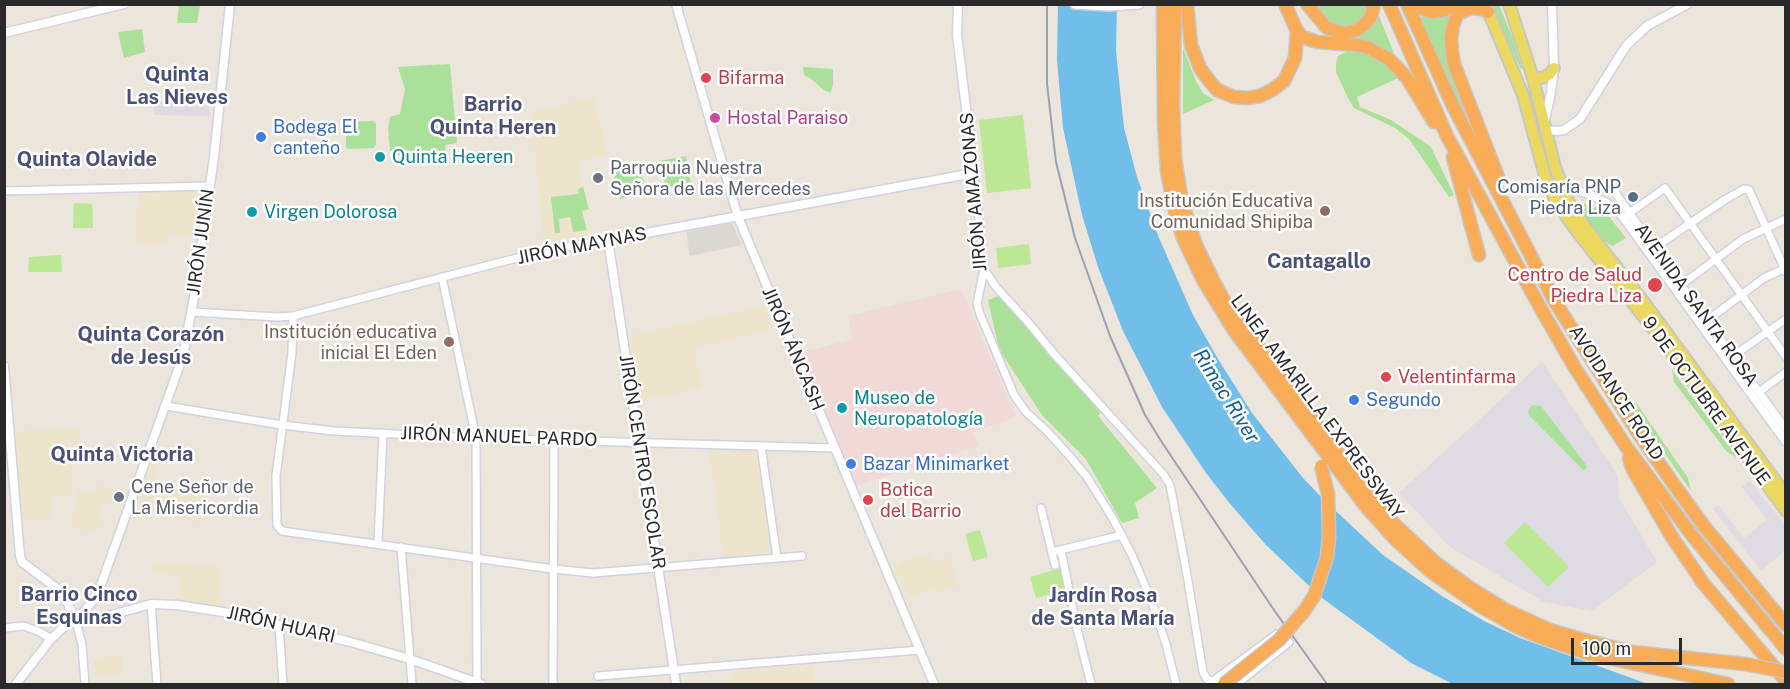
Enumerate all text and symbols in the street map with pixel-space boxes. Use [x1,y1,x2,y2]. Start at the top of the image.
district label: Quinta Las Nieves [126,63,228,110]
place label: Bifarma [718,67,784,89]
marker: Bifarma [699,71,713,85]
district label: Barrio Quinta Heren [430,93,556,140]
place label: Hostal Paraiso [727,107,848,129]
marker: Hostal Paraiso [708,111,722,125]
street label: JIRÓN AMAZONAS [956,112,992,272]
place label: Bodega El canteño [273,116,358,158]
marker: Bodega El canteño [254,130,268,144]
place label: Quinta Heeren [392,146,513,168]
district label: Quinta Olavide [17,148,157,172]
marker: Quinta Heeren [373,150,387,164]
place label: Parroquia Nuestra Señora de las Mercedes [610,157,811,200]
marker: Parroquia Nuestra Señora de las Mercedes [591,171,605,185]
place label: Comisaría PNP Piedra Liza [1497,176,1621,219]
street label: JIRÓN JUNÍN [183,187,219,297]
place label: Institución Educativa Comunidad Shipiba [1139,190,1313,232]
marker: Comisaría PNP Piedra Liza [1626,190,1640,204]
place label: Virgen Dolorosa [264,201,397,223]
marker: Institución Educativa Comunidad Shipiba [1318,204,1332,218]
marker: Virgen Dolorosa [245,205,259,219]
street label: AVENIDA SANTA ROSA [1630,219,1762,391]
street label: JIRÓN MAYNAS [515,223,649,269]
district label: Cantagallo [1267,250,1371,274]
place label: Centro de Salud Piedra Liza [1507,264,1642,306]
marker: Centro de Salud Piedra Liza [1646,276,1664,294]
street label: JIRÓN ÁNCASH [757,284,829,414]
street label: LINEA AMARILLA EXPRESSWAY [1226,291,1408,523]
street label: 9 DE OCTUBRE AVENUE [1637,312,1775,490]
place label: Institución educativa inicial El Eden [264,321,437,364]
street label: AVOIDANCE ROAD [1564,321,1668,465]
district label: Quinta Corazón de Jesús [78,323,224,370]
marker: Institución educativa inicial El Eden [442,335,456,349]
water label: Rimac River [1188,345,1264,447]
street label: JIRÓN CENTRO ESCOLAR [614,353,670,571]
place label: Velentinfarma [1398,366,1516,388]
marker: Velentinfarma [1379,370,1393,384]
place label: Museo de Neuropatología [854,387,983,430]
place label: Segundo [1366,389,1441,411]
marker: Segundo [1347,393,1361,407]
marker: Museo de Neuropatología [835,401,849,415]
street label: JIRÓN MANUEL PARDO [400,423,598,451]
district label: Quinta Victoria [51,443,193,467]
place label: Bazar Minimarket [863,453,1010,475]
marker: Bazar Minimarket [844,457,858,471]
place label: Cene Señor de La Misericordia [131,476,259,518]
place label: Botica del Barrio [880,479,961,522]
marker: Cene Señor de La Misericordia [112,490,126,504]
marker: Botica del Barrio [861,493,875,507]
district label: Barrio Cinco Esquinas [21,583,137,630]
district label: Jardín Rosa de Santa María [1031,584,1175,631]
street label: JIRÓN HUARI [225,602,337,648]
scale bar [1574,626,1685,664]
text: 100 m [1582,638,1631,659]

